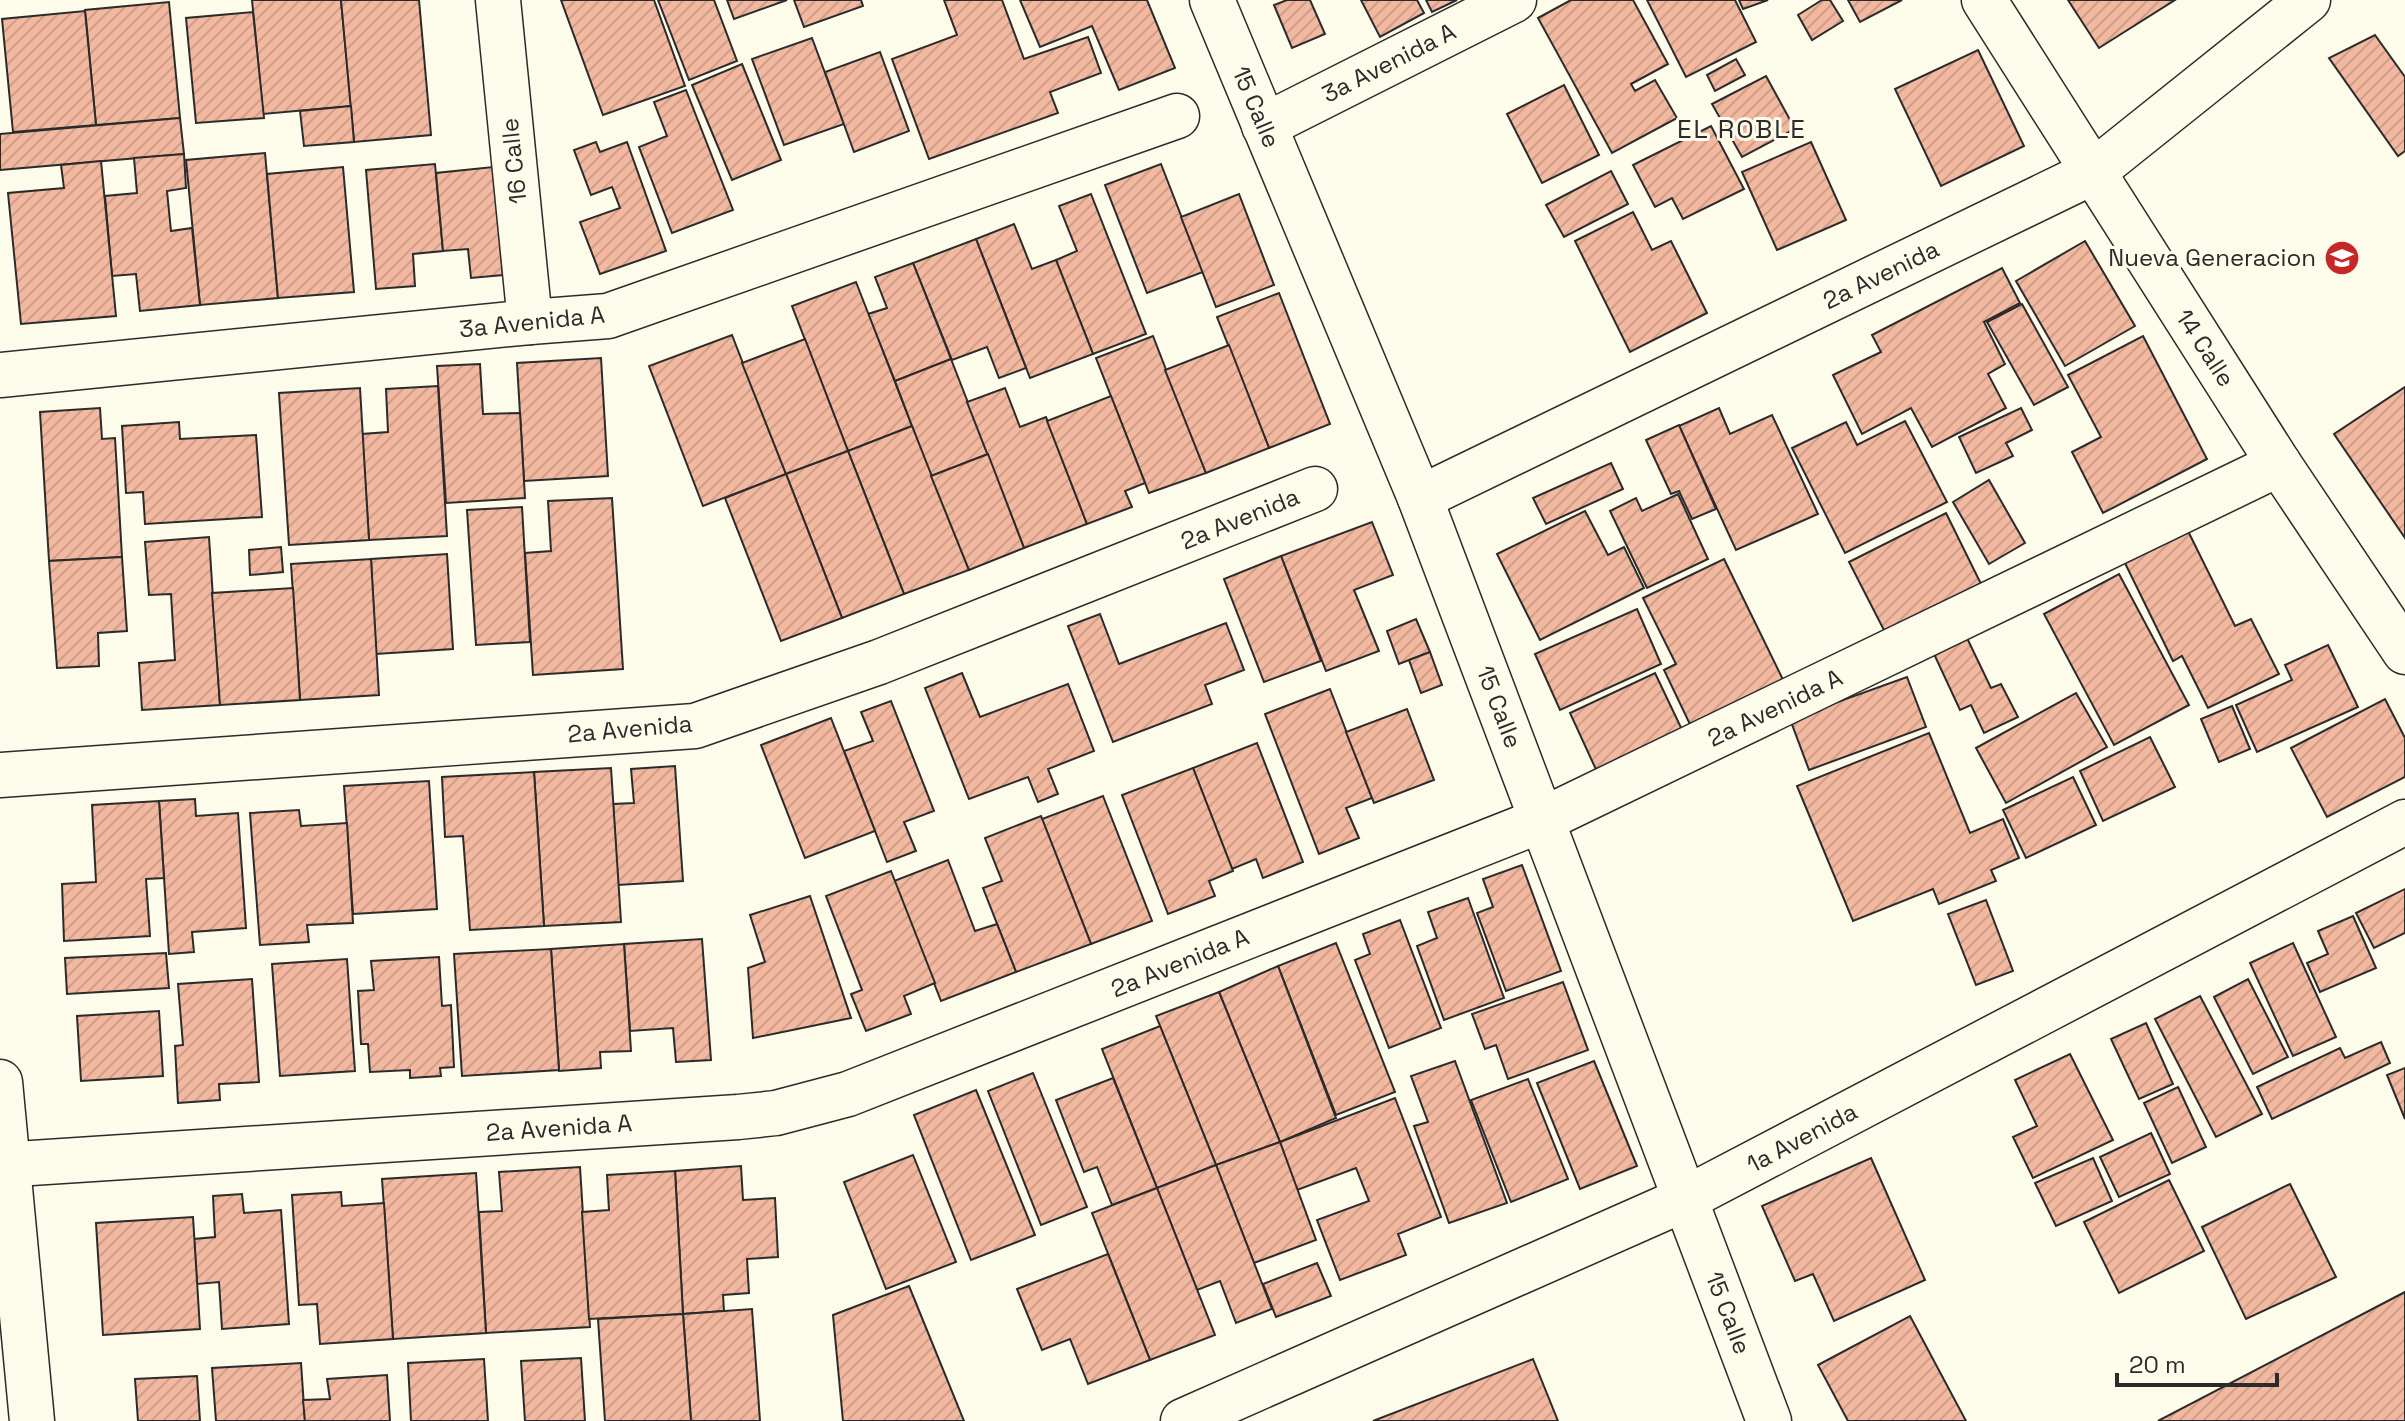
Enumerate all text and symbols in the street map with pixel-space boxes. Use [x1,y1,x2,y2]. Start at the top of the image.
street label: 3a Avenida A [1317,16,1461,110]
street label: 15 Calle [1225,61,1287,152]
district label: EL ROBLE [1677,112,1807,146]
street label: 16 Calle [494,117,533,205]
street label: 2a Avenida [1818,233,1944,316]
school or university icon: Nueva Generacion [2323,239,2361,277]
place label: Nueva Generacion [2108,242,2316,273]
street label: 3a Avenida A [458,298,606,345]
street label: 14 Calle [2169,303,2242,392]
street label: 2a Avenida [1176,481,1304,556]
street label: 15 Calle [1470,661,1529,752]
street label: 2a Avenida A [1702,662,1847,754]
street label: 2a Avenida [566,708,694,749]
street label: 2a Avenida A [1106,921,1253,1004]
street label: 1a Avenida [1741,1095,1863,1180]
street label: 2a Avenida A [485,1107,633,1148]
street label: 15 Calle [1699,1267,1758,1358]
scale bar [2117,1337,2277,1387]
text: 20 m [2129,1349,2186,1380]

